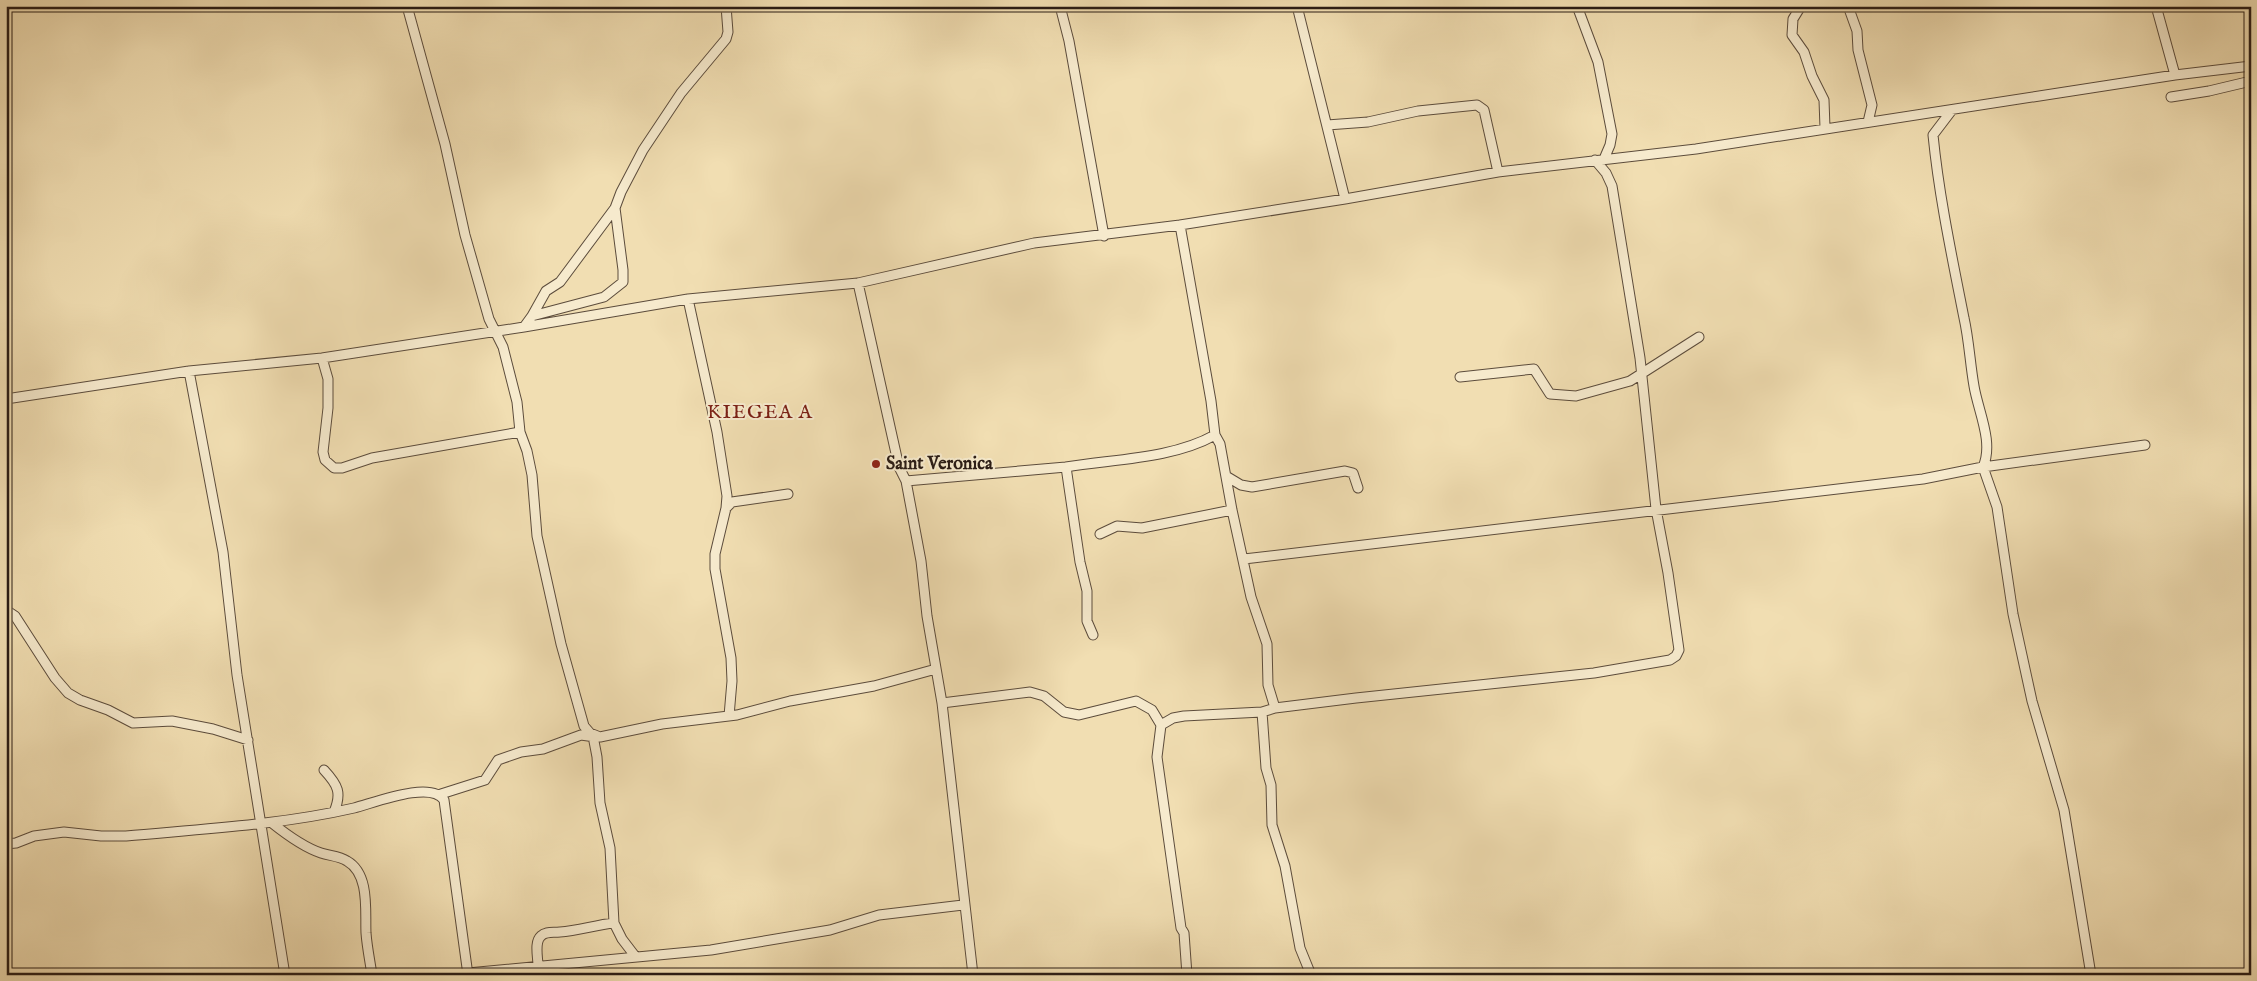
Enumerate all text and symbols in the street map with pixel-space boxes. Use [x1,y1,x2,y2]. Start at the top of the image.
district label: KIEGEA A [707,400,813,425]
place label: Saint Veronica [886,453,994,476]
marker: Saint Veronica [870,458,882,470]

